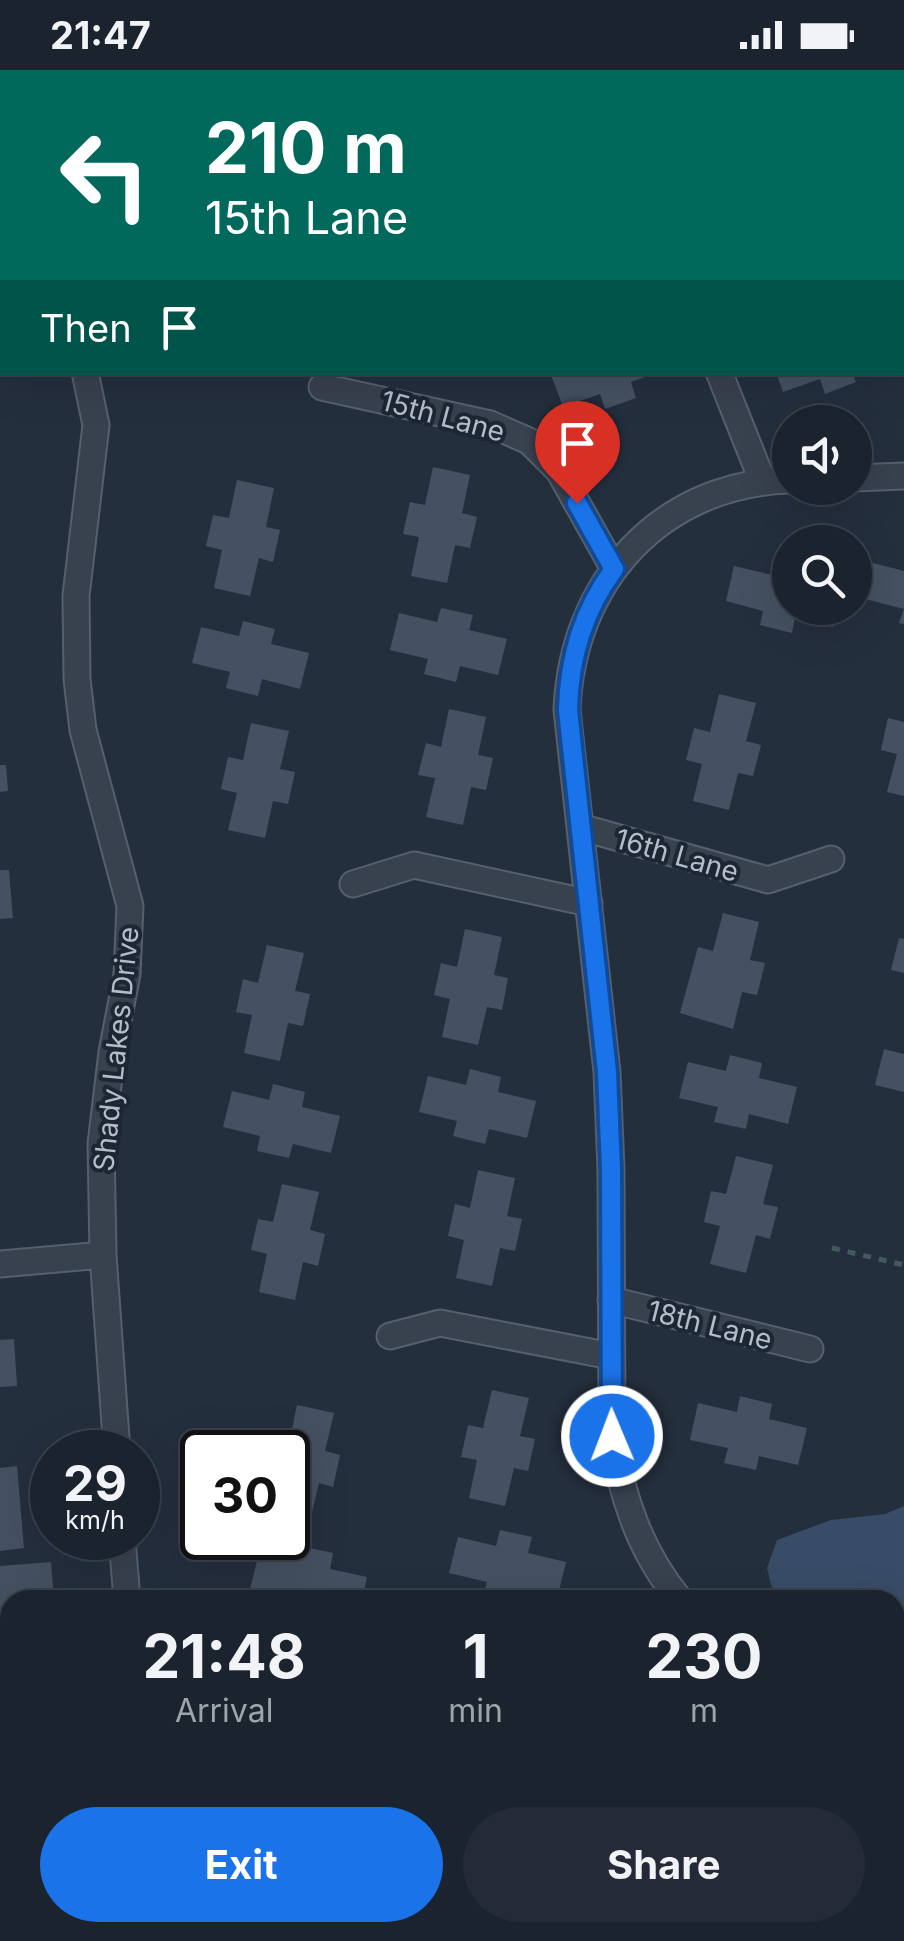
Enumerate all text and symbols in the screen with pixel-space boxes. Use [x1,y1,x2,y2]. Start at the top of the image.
text: 21:47 [50,12,151,58]
text: 210 m [205,105,407,190]
icon: left [40,110,170,240]
text: 15th Lane [205,190,408,245]
icon: arrive [152,300,207,355]
text: Then [40,305,132,351]
street label: 15th Lane [378,383,508,449]
pin [535,401,620,504]
map controls [772,405,872,625]
button: sound [772,405,872,505]
icon: arrive [550,416,605,471]
button: search [772,525,872,625]
street label: 16th Lane [611,821,743,889]
street label: Shady Lakes Drive [86,925,146,1173]
street label: 18th Lane [644,1293,776,1357]
position arrow [560,1384,664,1488]
speed limit sign: 30 [180,1430,310,1560]
text: 29 [63,1453,127,1513]
text: km/h [65,1505,125,1535]
text: 21:48 [142,1620,306,1692]
text: 1 [463,1620,489,1692]
text: 230 [645,1620,762,1692]
text: Arrival [175,1691,273,1730]
text: min [448,1691,503,1730]
text: m [690,1691,718,1730]
button: Exit [40,1807,443,1922]
button: Share [463,1807,865,1922]

